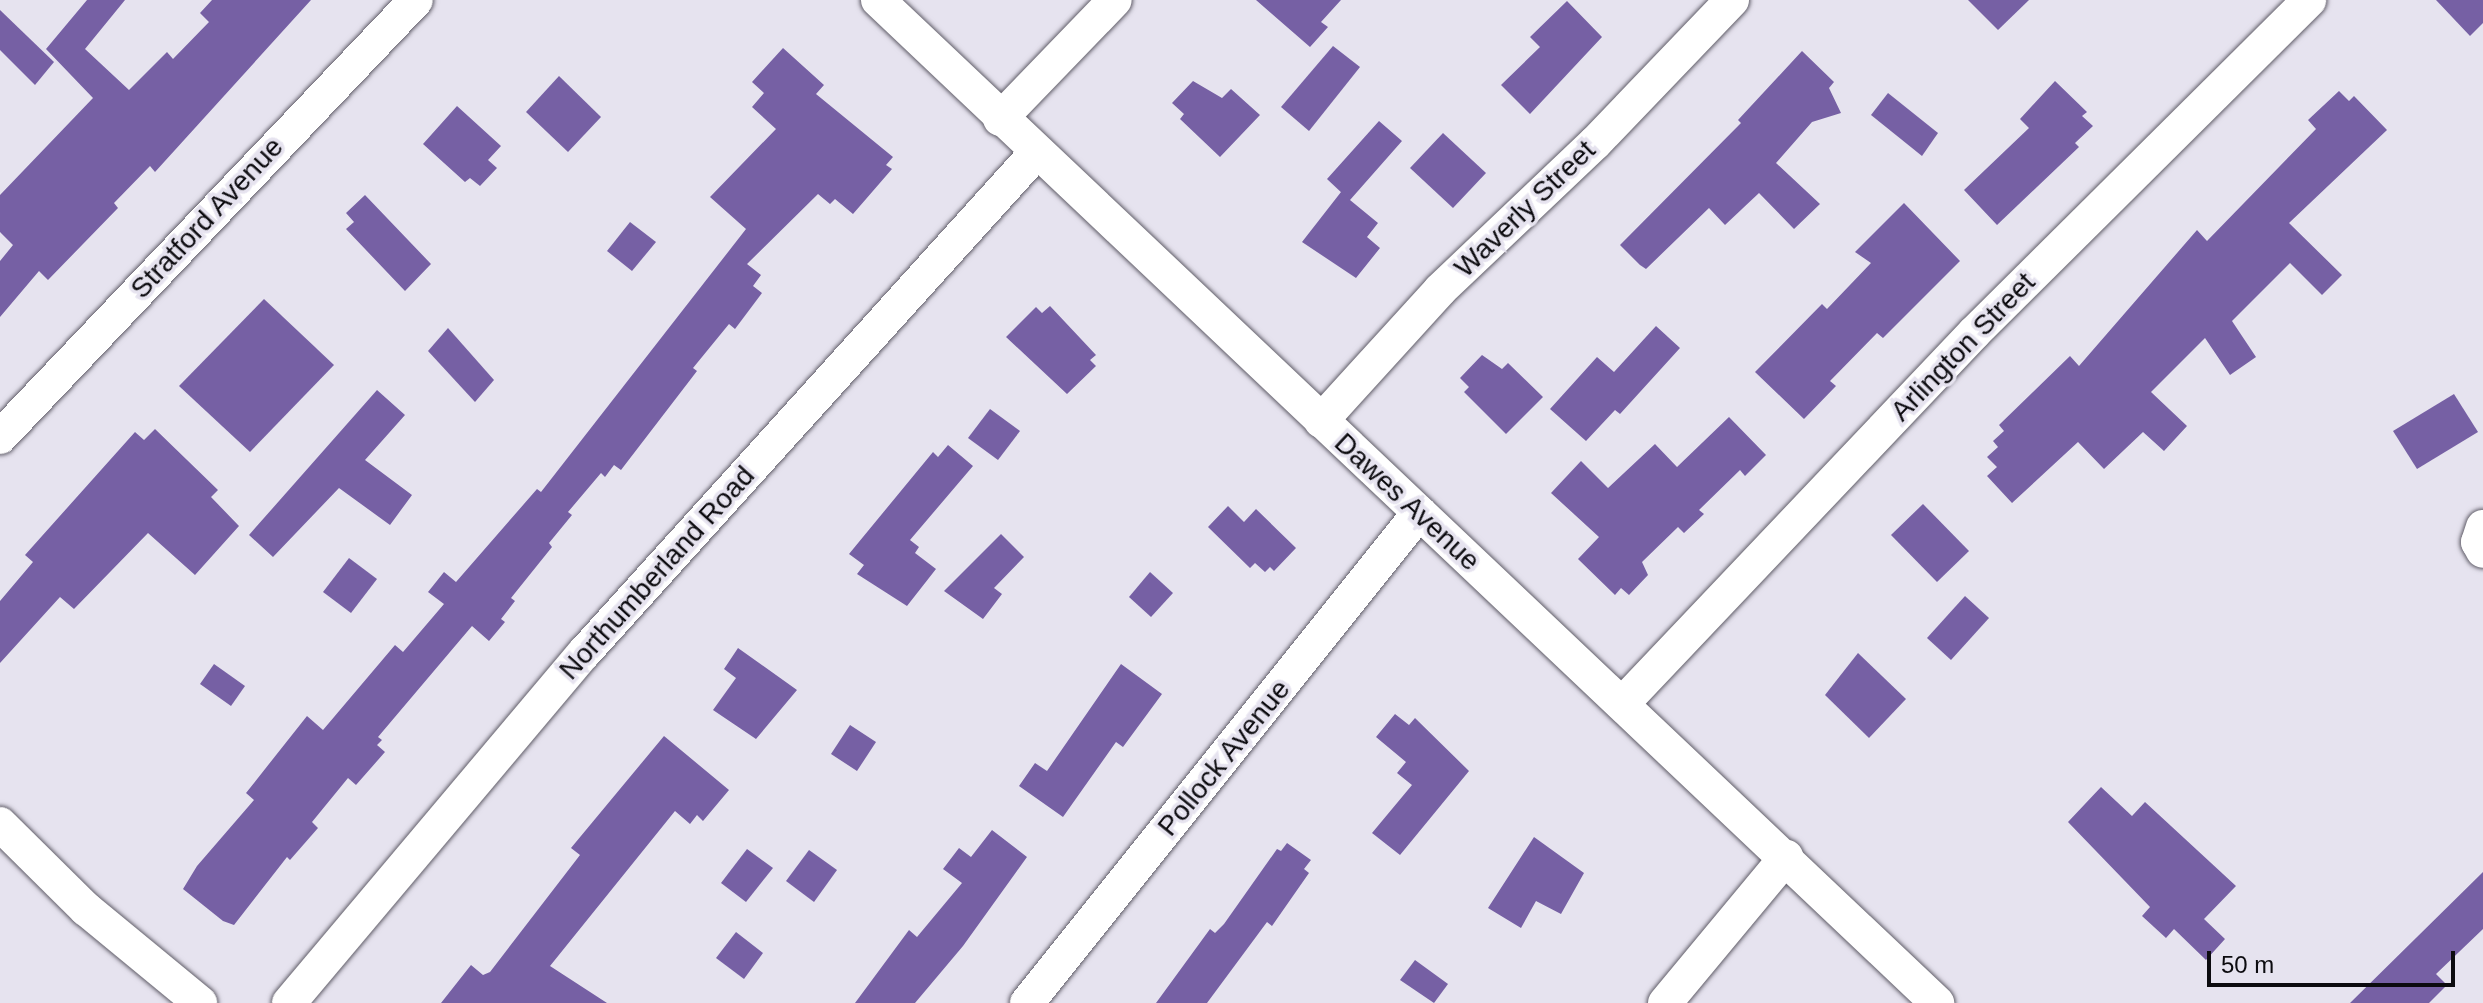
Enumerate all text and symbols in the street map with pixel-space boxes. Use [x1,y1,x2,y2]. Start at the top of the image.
street label: Stratford Avenue [123,130,291,306]
street label: Waverly Street [1448,134,1602,284]
street label: Arlington Street [1884,266,2042,428]
street label: Dawes Avenue [1327,426,1487,578]
street label: Northumberland Road [552,459,762,687]
street label: Pollock Avenue [1150,673,1298,843]
scale bar [2211,935,2459,985]
text: 50 m [2221,951,2274,978]

